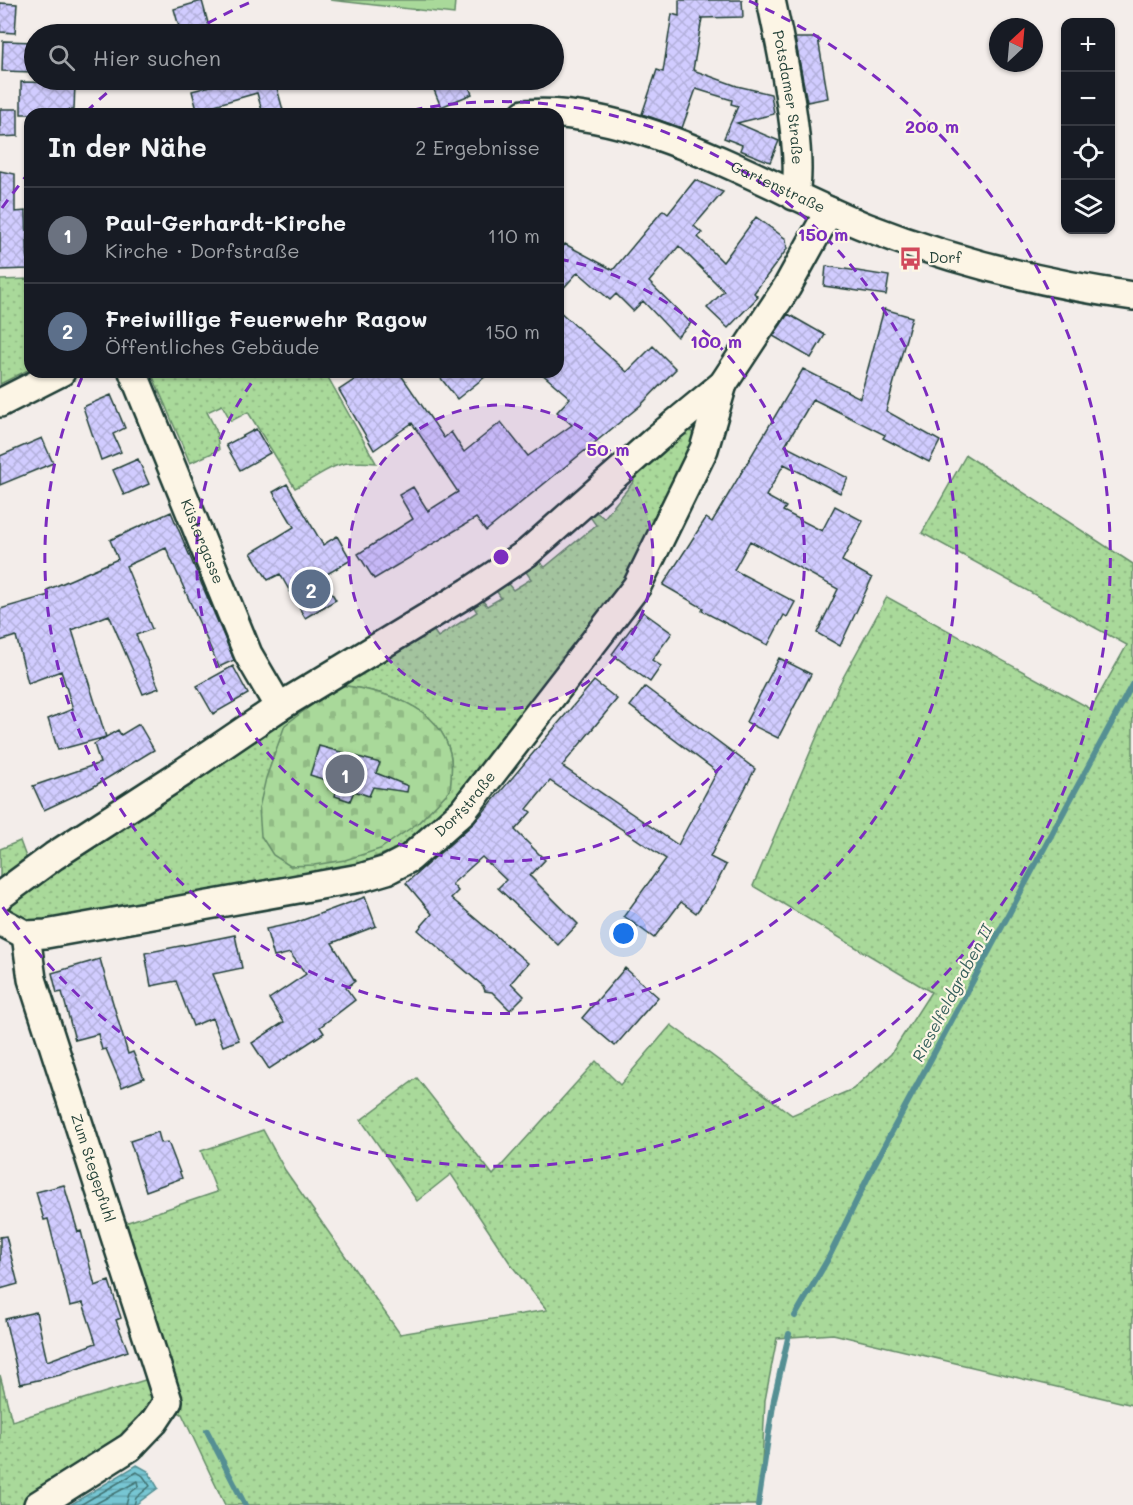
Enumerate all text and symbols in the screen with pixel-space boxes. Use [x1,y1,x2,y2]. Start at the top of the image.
north arrow [989,18,1043,72]
map controls [1061,18,1115,234]
button: + [1061,18,1115,72]
search box [24,24,564,90]
street label: Potsdamer Straße [769,28,808,165]
icon: search [45,41,78,74]
text: Hier suchen [93,43,221,72]
button: − [1061,72,1115,126]
text: 200 m [905,114,959,138]
button: locate [1061,126,1115,180]
text: In der Nähe [48,130,207,164]
text: 2 Ergebnisse [415,134,540,160]
street label: Gartenstraße [728,156,829,217]
button: layers [1061,180,1115,234]
text: Paul-Gerhardt-Kirche [105,208,346,237]
text: 1 [63,222,72,248]
text: 110 m [487,222,540,248]
text: 150 m [798,222,848,246]
text: Kirche · Dorfstraße [105,237,300,263]
bus stop icon: Dorf [898,245,924,271]
place label: Dorf [929,247,963,267]
text: Freiwillige Feuerwehr Ragow [105,304,428,333]
text: 2 [62,318,73,344]
text: 150 m [485,318,540,344]
text: 100 m [690,329,742,353]
text: Öffentliches Gebäude [105,333,320,359]
text: 50 m [587,437,629,461]
street label: Küstergasse [177,496,229,587]
centre of rings [491,547,511,567]
pin: 2 [292,566,330,612]
pin: 1 [326,752,364,796]
street label: Dorfstraße [430,767,499,841]
your location [609,919,638,948]
water label: Rieselfeldgraben II [907,920,997,1065]
street label: Zum Stegepfuhl [67,1111,121,1225]

